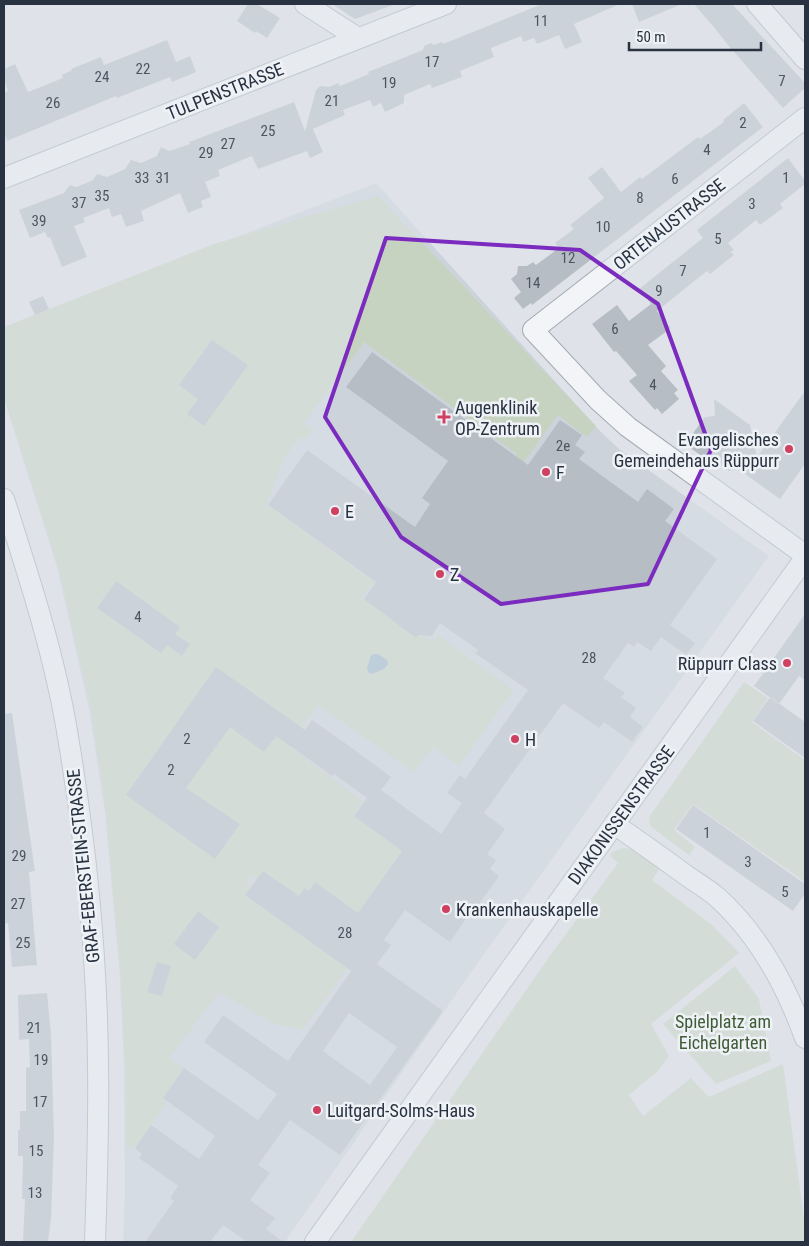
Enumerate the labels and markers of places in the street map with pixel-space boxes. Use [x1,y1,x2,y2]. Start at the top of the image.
place label: Augenklinik OP-Zentrum [455,397,540,439]
marker: Augenklinik OP-Zentrum [437,410,451,424]
place label: Evangelisches Gemeindehaus Rüppurr [614,429,780,471]
marker: Evangelisches Gemeindehaus Rüppurr [783,443,795,455]
place label: F [556,462,565,483]
marker: F [540,466,552,478]
place label: E [345,501,354,522]
marker: E [329,505,341,517]
place label: Z [450,564,459,585]
marker: Z [434,568,446,580]
place label: Rüppurr Class [678,653,777,674]
marker: Rüppurr Class [781,657,793,669]
place label: H [525,729,536,750]
marker: H [509,733,521,745]
place label: Krankenhauskapelle [456,899,598,920]
marker: Krankenhauskapelle [440,903,452,915]
place label: Luitgard-Solms-Haus [327,1100,475,1121]
marker: Luitgard-Solms-Haus [311,1104,323,1116]

